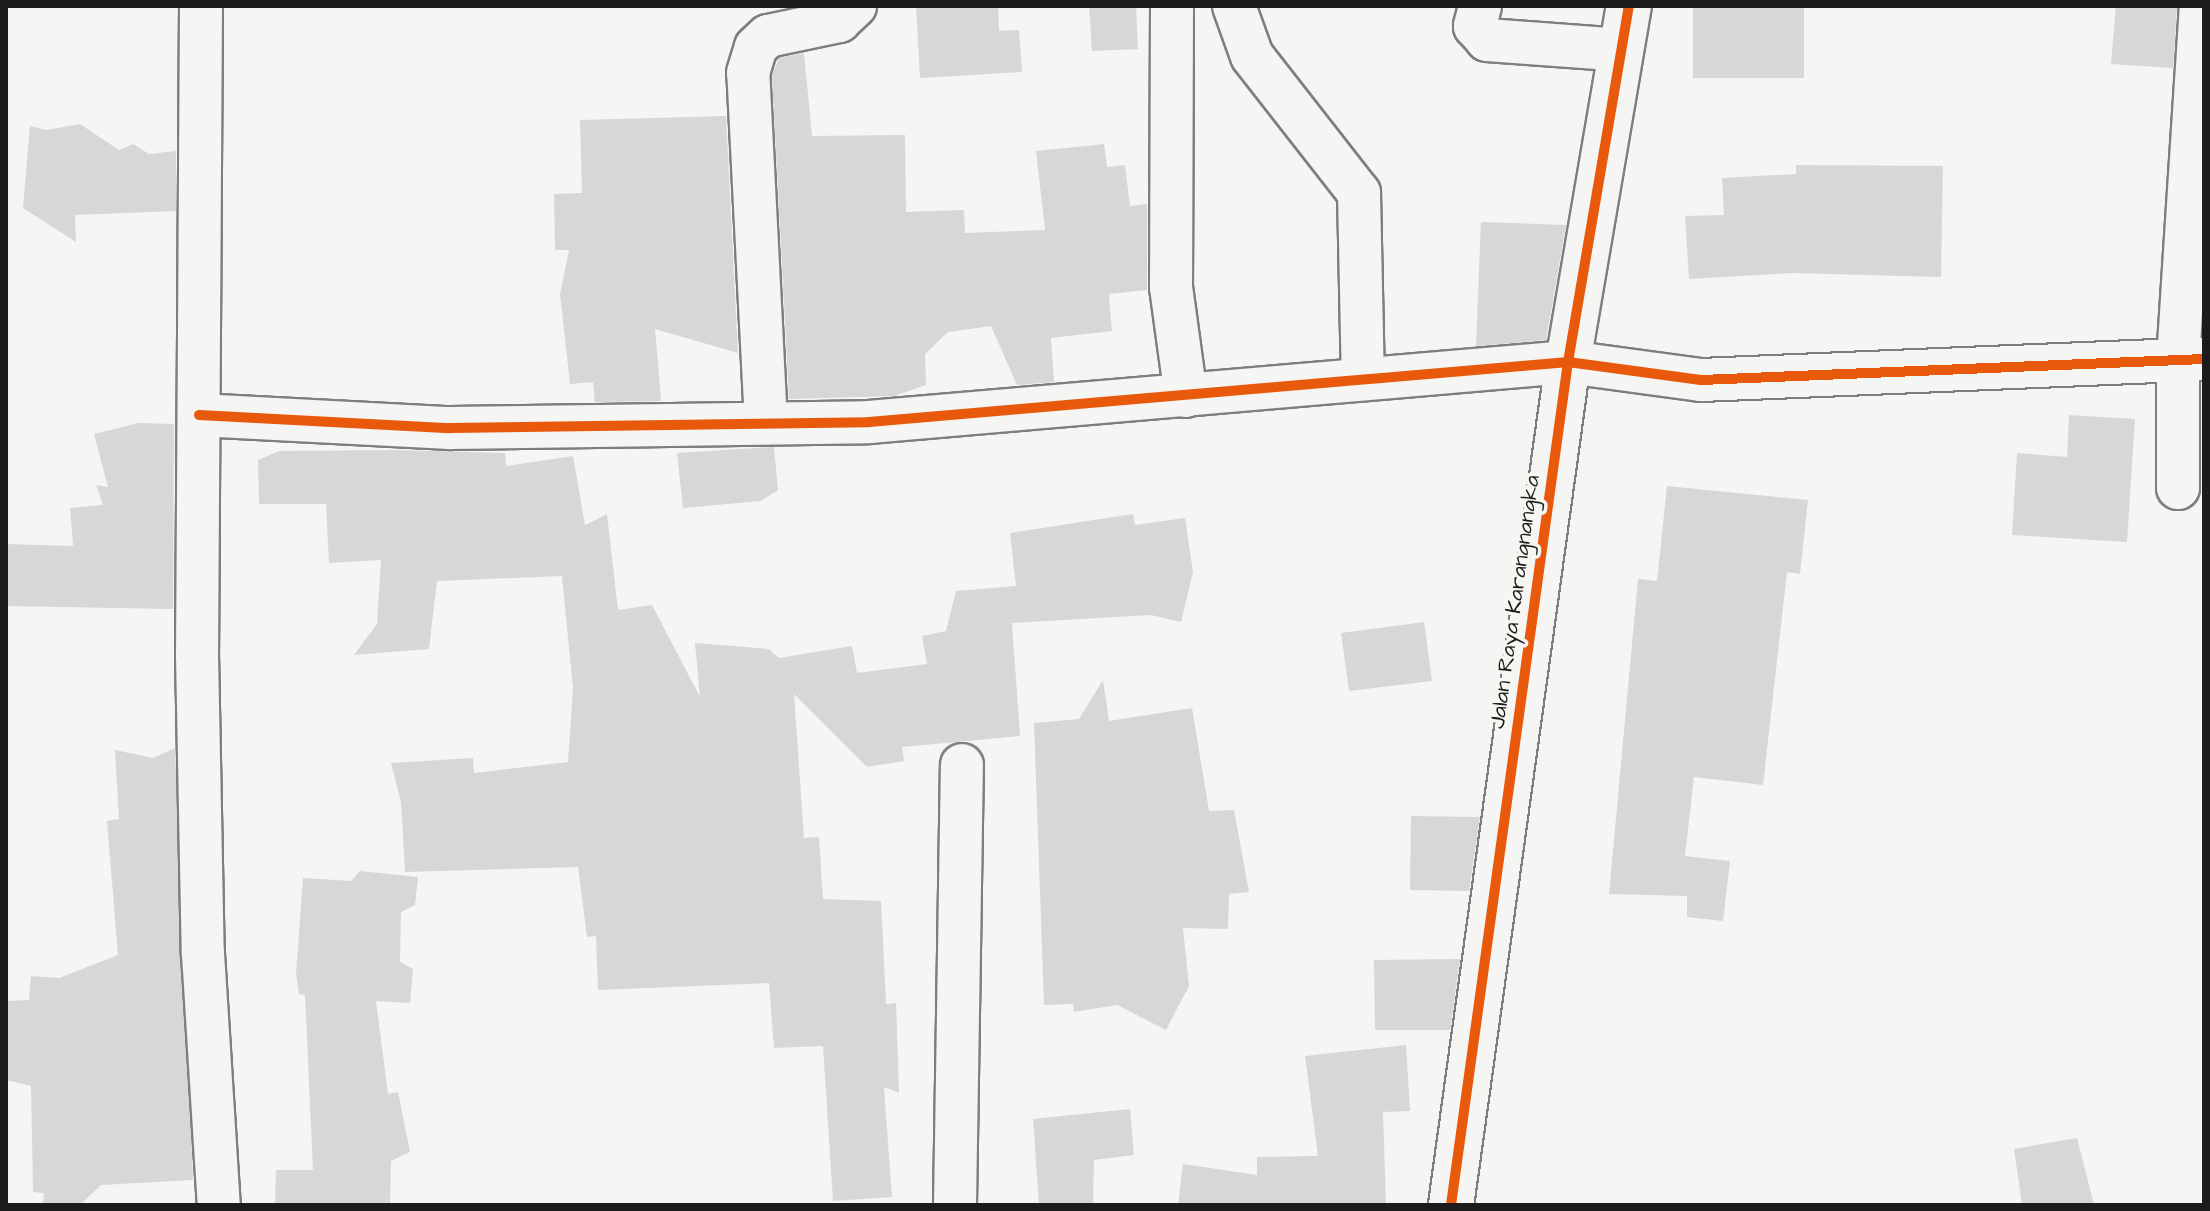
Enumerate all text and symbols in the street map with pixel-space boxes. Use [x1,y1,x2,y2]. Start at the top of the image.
street label: Jalan Raya Karangnangka [1484,474,1546,730]

